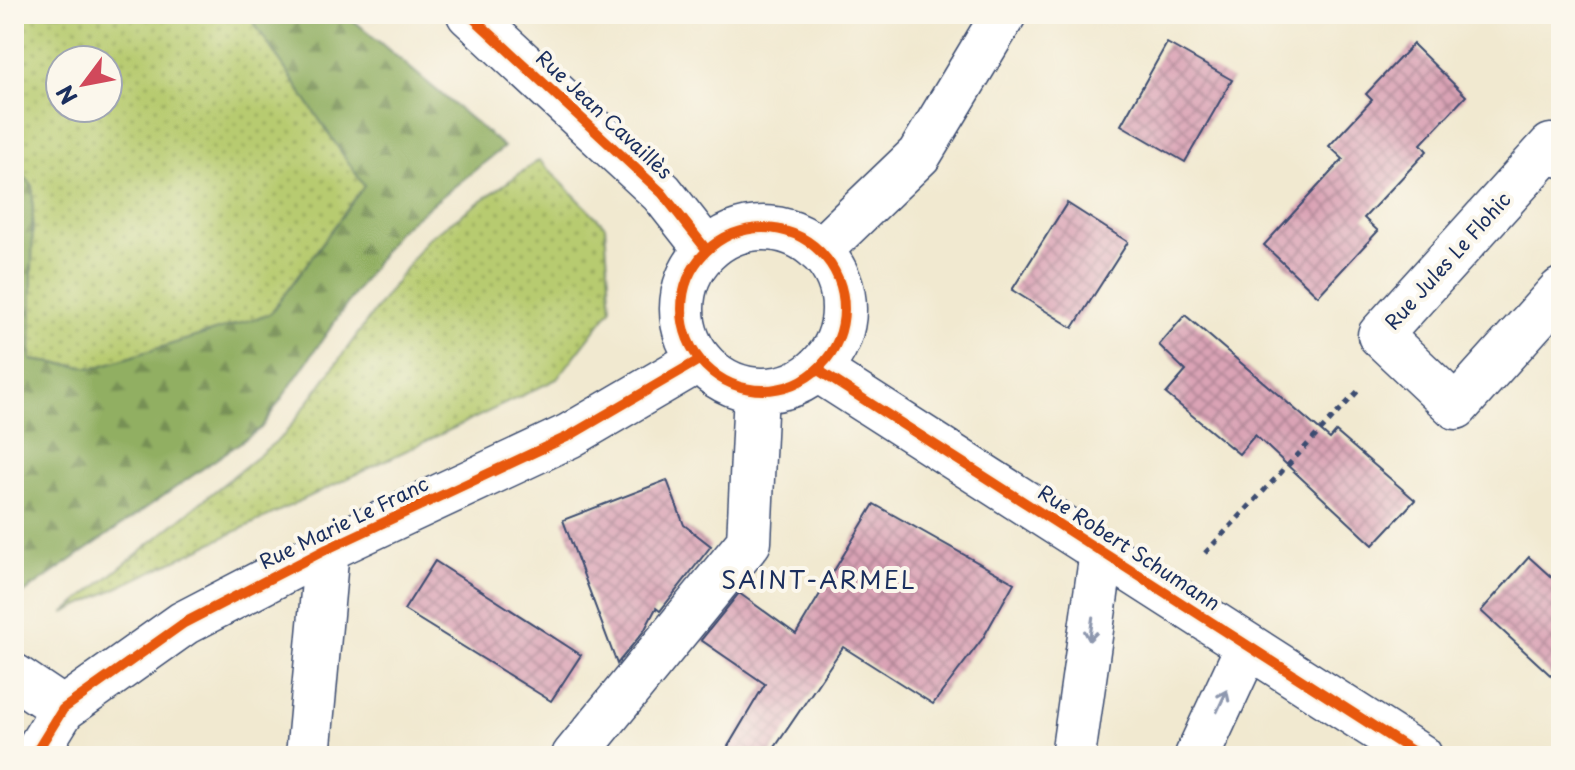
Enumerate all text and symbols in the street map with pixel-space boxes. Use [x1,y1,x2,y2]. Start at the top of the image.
street label: Rue Jean Cavaillès [530,43,680,186]
north arrow [44,44,124,124]
text: N [47,79,84,112]
street label: Rue Jules Le Flohic [1377,185,1517,336]
street label: Rue Marie Le Franc [254,468,433,576]
street label: Rue Robert Schumann [1033,477,1227,617]
district label: SAINT-ARMEL [721,561,917,597]
one-way arrow [1083,616,1098,641]
one-way arrow [1215,689,1230,713]

